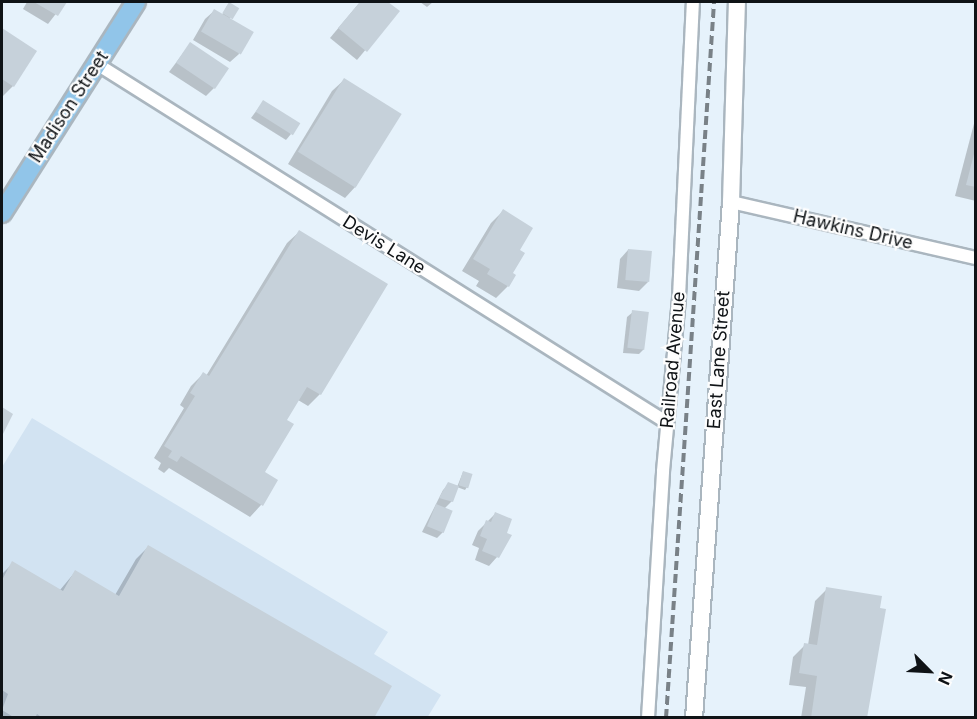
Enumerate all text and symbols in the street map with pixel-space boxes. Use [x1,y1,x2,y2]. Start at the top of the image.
street label: Madison Street [25,47,113,167]
street label: Hawkins Drive [791,206,915,254]
street label: Devis Lane [339,211,429,279]
street label: East Lane Street [703,290,735,430]
street label: Railroad Avenue [656,291,690,429]
north arrow [899,641,959,701]
text: N [934,669,957,688]

